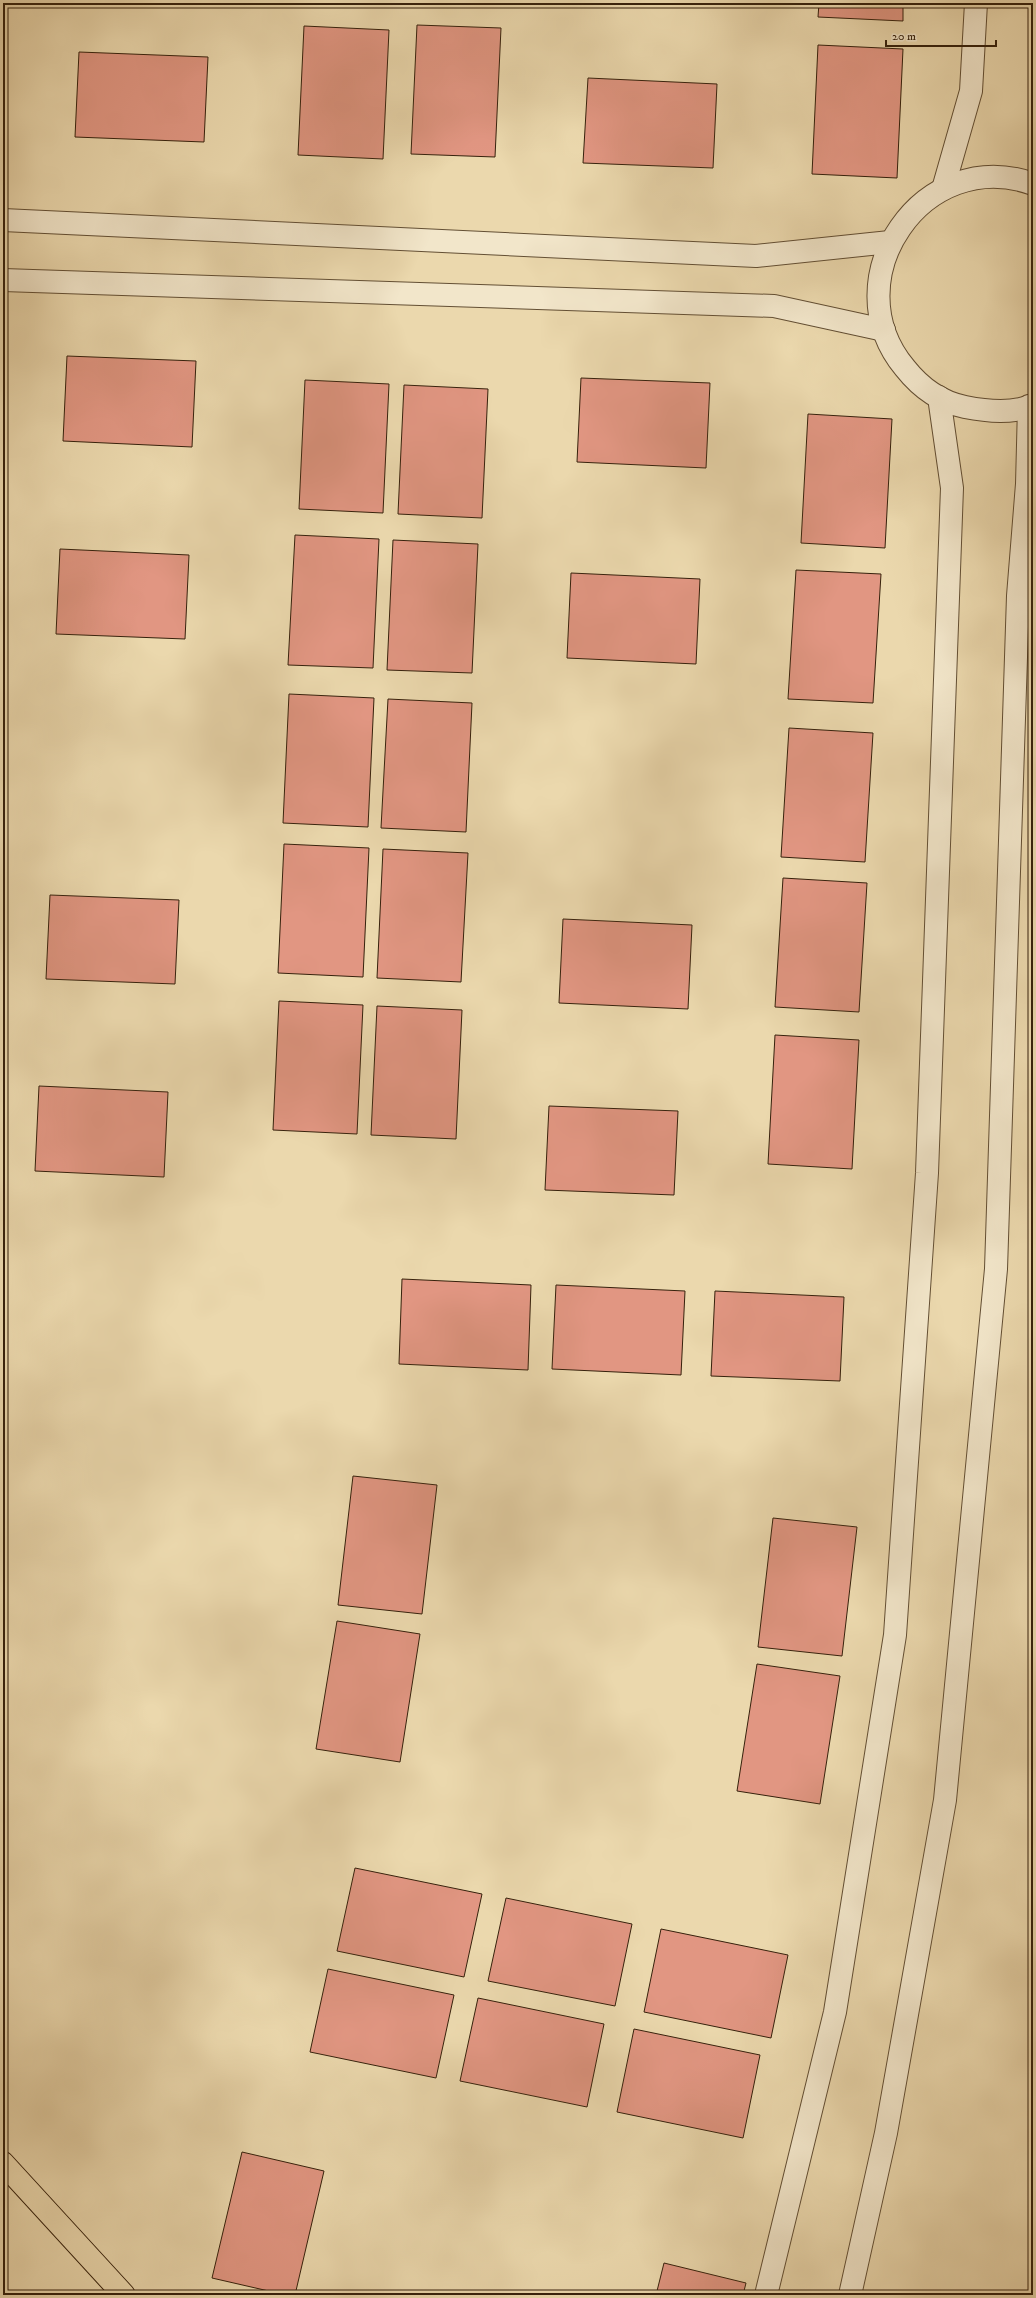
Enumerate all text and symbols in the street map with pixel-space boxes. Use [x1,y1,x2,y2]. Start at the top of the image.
scale bar [886,22,996,48]
text: 20 m [892,29,916,44]

